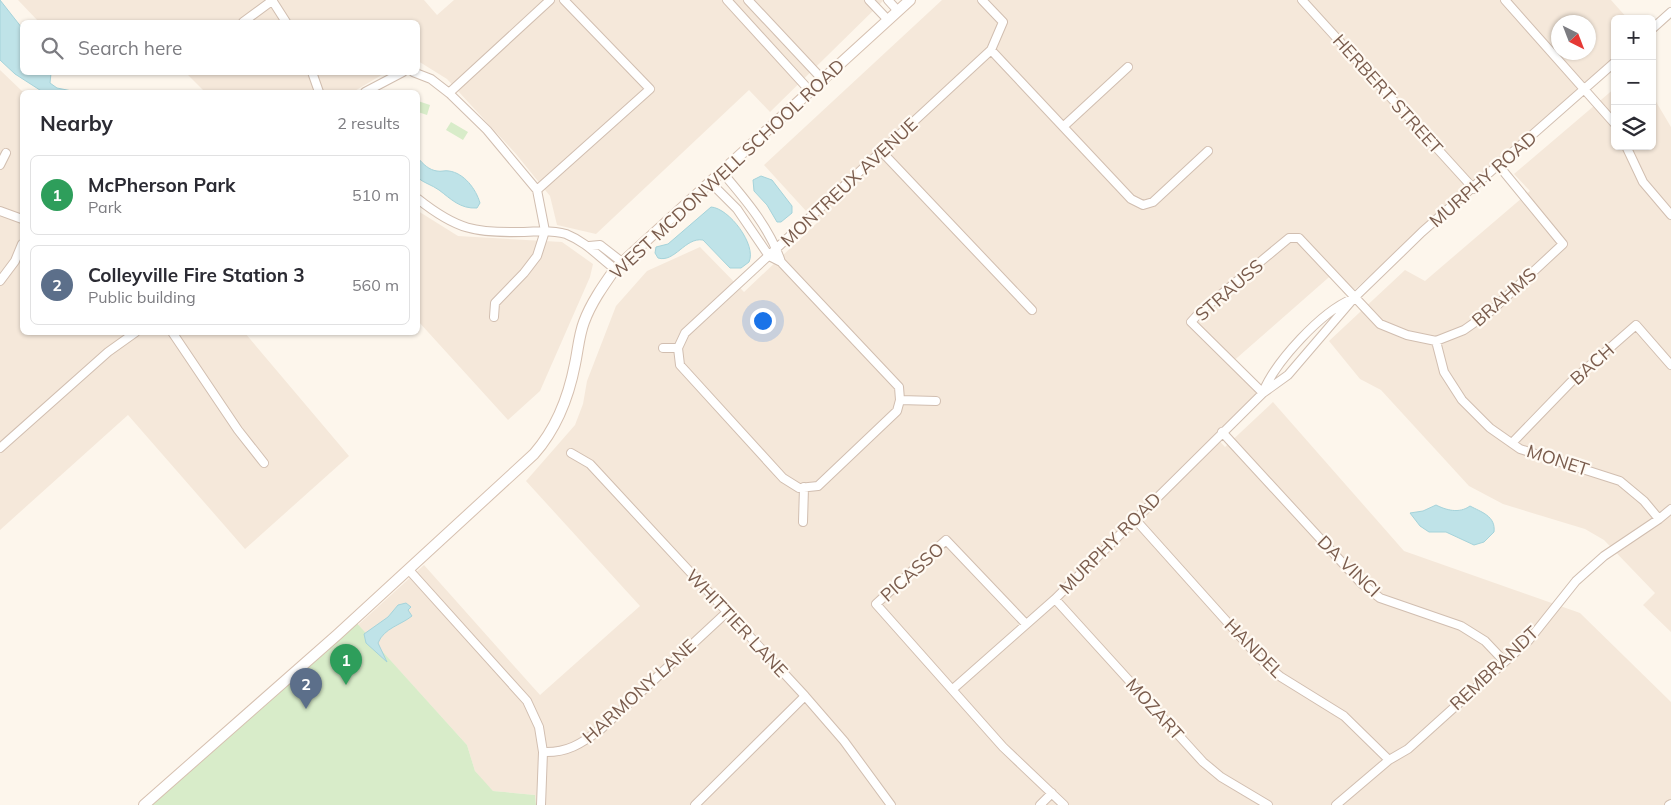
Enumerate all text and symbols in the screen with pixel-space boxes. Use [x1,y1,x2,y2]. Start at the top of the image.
north arrow [1551,15,1596,60]
map controls [1611,15,1656,150]
button: + [1611,15,1656,60]
search box [20,20,420,75]
street label: HERBERT STREET [1328,29,1448,159]
icon: search [38,34,66,62]
text: Search here [78,36,182,60]
street label: WEST MCDONWELL SCHOOL ROAD [605,54,849,284]
button: − [1611,60,1656,105]
button: layers [1611,105,1656,150]
text: Nearby [40,110,113,136]
text: 2 results [337,113,400,133]
street label: MONTREUX AVENUE [776,113,922,251]
street label: MURPHY ROAD [1425,126,1541,232]
text: McPherson Park [88,173,235,197]
text: 1 [52,185,62,205]
text: 510 m [352,185,399,205]
text: Park [88,197,122,217]
street label: STRAUSS [1190,254,1268,326]
text: Colleyville Fire Station 3 [88,263,305,287]
street label: BRAHMS [1467,263,1541,331]
text: 2 [52,275,62,295]
text: 560 m [352,275,399,295]
text: Public building [88,287,196,307]
your location [750,308,776,334]
street label: BACH [1565,338,1619,390]
street label: MONET [1524,439,1592,481]
street label: MURPHY ROAD [1054,487,1166,599]
street label: DA VINCI [1313,530,1385,602]
street label: PICASSO [875,537,949,607]
street label: WHITTIER LANE [681,564,793,682]
street label: HANDEL [1220,614,1289,683]
street label: REMBRANDT [1445,621,1543,715]
street label: HARMONY LANE [578,634,700,748]
pin: 1 [330,644,362,685]
pin: 2 [290,668,322,709]
street label: MOZART [1121,673,1189,745]

